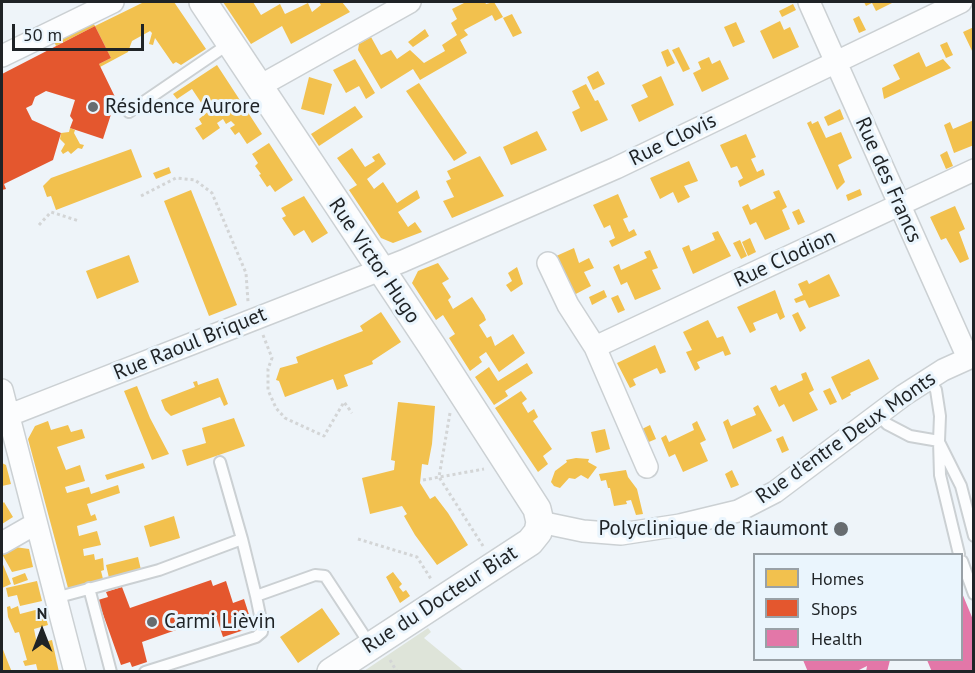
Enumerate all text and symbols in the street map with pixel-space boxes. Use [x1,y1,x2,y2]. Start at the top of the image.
scale bar [15,12,147,50]
text: 50 m [23,23,62,46]
place label: Résidence Aurore [105,94,260,120]
marker: Résidence Aurore [86,100,100,114]
street label: Rue Clovis [625,108,721,172]
street label: Rue des Francs [849,113,927,247]
street label: Rue Victor Hugo [323,194,425,328]
street label: Rue Clodion [730,225,840,293]
street label: Rue Raoul Briquet [110,302,270,386]
street label: Rue d'entre Deux Monts [751,366,941,510]
place label: Polyclinique de Riaumont [599,516,828,542]
marker: Polyclinique de Riaumont [832,520,850,538]
street label: Rue du Docteur Biat [358,541,522,659]
legend [753,553,963,661]
text: Homes [811,567,864,590]
text: Shops [811,597,857,620]
north arrow [12,601,72,661]
text: N [37,603,47,623]
place label: Carmi Lièvin [164,609,275,635]
marker: Carmi Lièvin [145,615,159,629]
text: Health [811,627,862,650]

